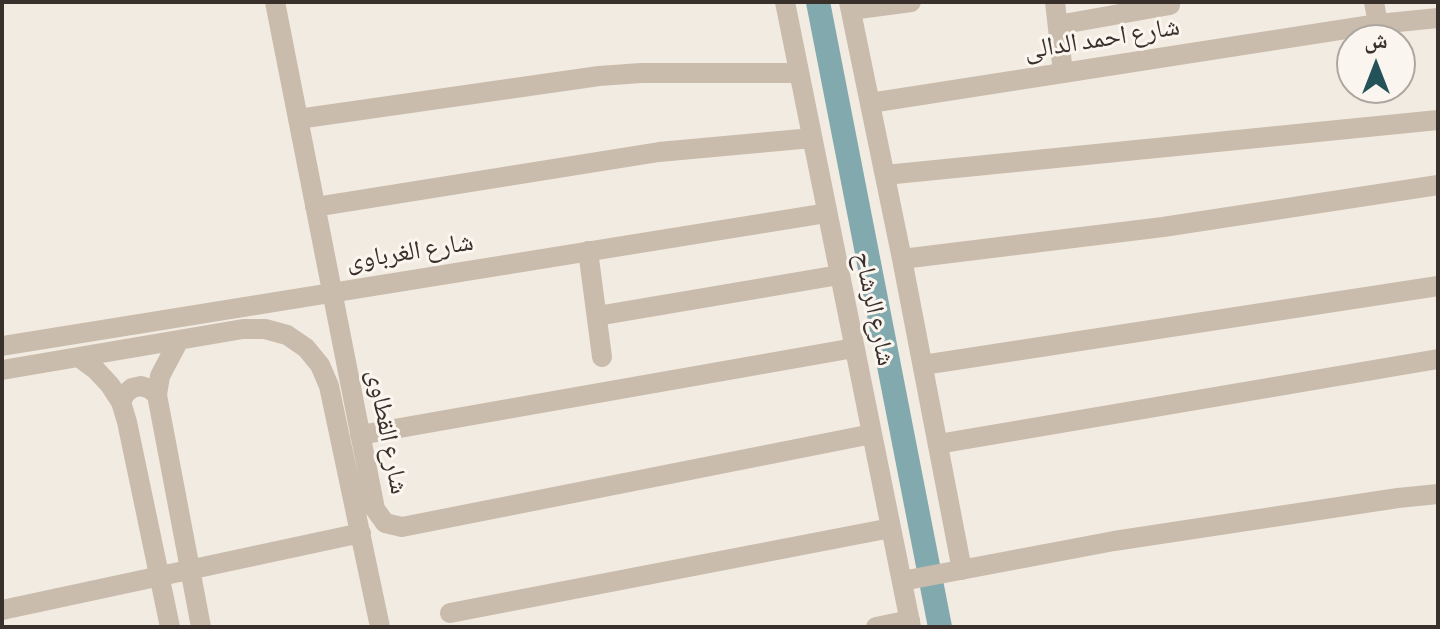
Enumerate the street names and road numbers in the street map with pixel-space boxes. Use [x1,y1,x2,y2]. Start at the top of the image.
street label: شارع احمد الدالى [1022,12,1182,68]
street label: شارع الغرباوى [344,228,476,278]
street label: شارع الرشاح [846,249,900,369]
street label: شارع القطاوى [359,367,413,497]

